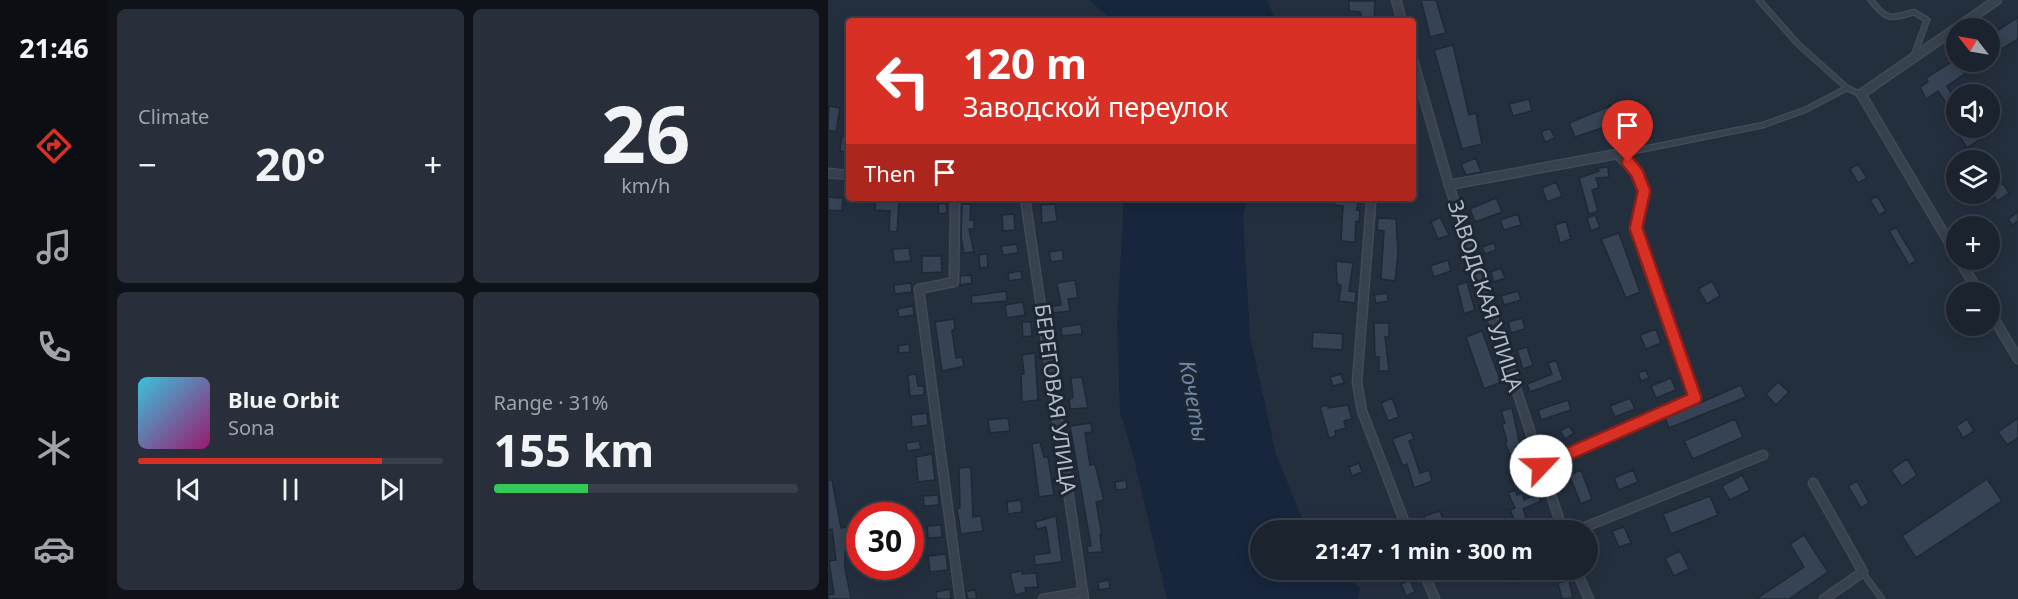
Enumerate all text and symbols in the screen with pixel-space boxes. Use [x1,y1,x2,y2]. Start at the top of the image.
north arrow [1946,18,2000,72]
map controls [1946,18,2000,336]
text: 21:46 [19,29,89,66]
text: 120 m [963,34,1087,91]
icon: left [864,42,942,120]
text: 26 [601,80,690,186]
button: sound [1946,84,2000,138]
text: Заводской переулок [963,88,1228,125]
pin [1602,100,1653,162]
text: Climate [138,103,209,130]
icon: arrive [1611,109,1644,142]
icon: directions [33,125,75,167]
text: 20° [255,133,326,194]
text: − [138,142,157,187]
text: + [424,142,443,187]
button: layers [1946,150,2000,204]
icon: arrive [928,156,961,189]
text: Then [864,158,916,188]
text: km/h [621,172,670,199]
street label: ЗАВОДСКАЯ УЛИЦА [1442,196,1530,395]
button: + [1946,216,2000,270]
icon: music [33,226,75,268]
button: − [1946,282,2000,336]
street label: БЕРЕГОВАЯ УЛИЦА [1029,302,1083,496]
icon: phone [33,326,75,368]
water label: Кочеты [1173,358,1217,444]
text: Blue Orbit [228,384,340,414]
text: Range · 31% [494,389,608,416]
text: Sona [228,414,275,441]
text: 155 km [494,419,654,480]
icon: climate [33,427,75,469]
position arrow [1509,434,1573,498]
icon: previous [172,473,205,506]
icon: pause [274,473,307,506]
icon: next [375,473,408,506]
speed limit sign: 30 [846,502,924,580]
icon: car [33,528,75,570]
text: 21:47 · 1 min · 300 m [1315,535,1533,565]

